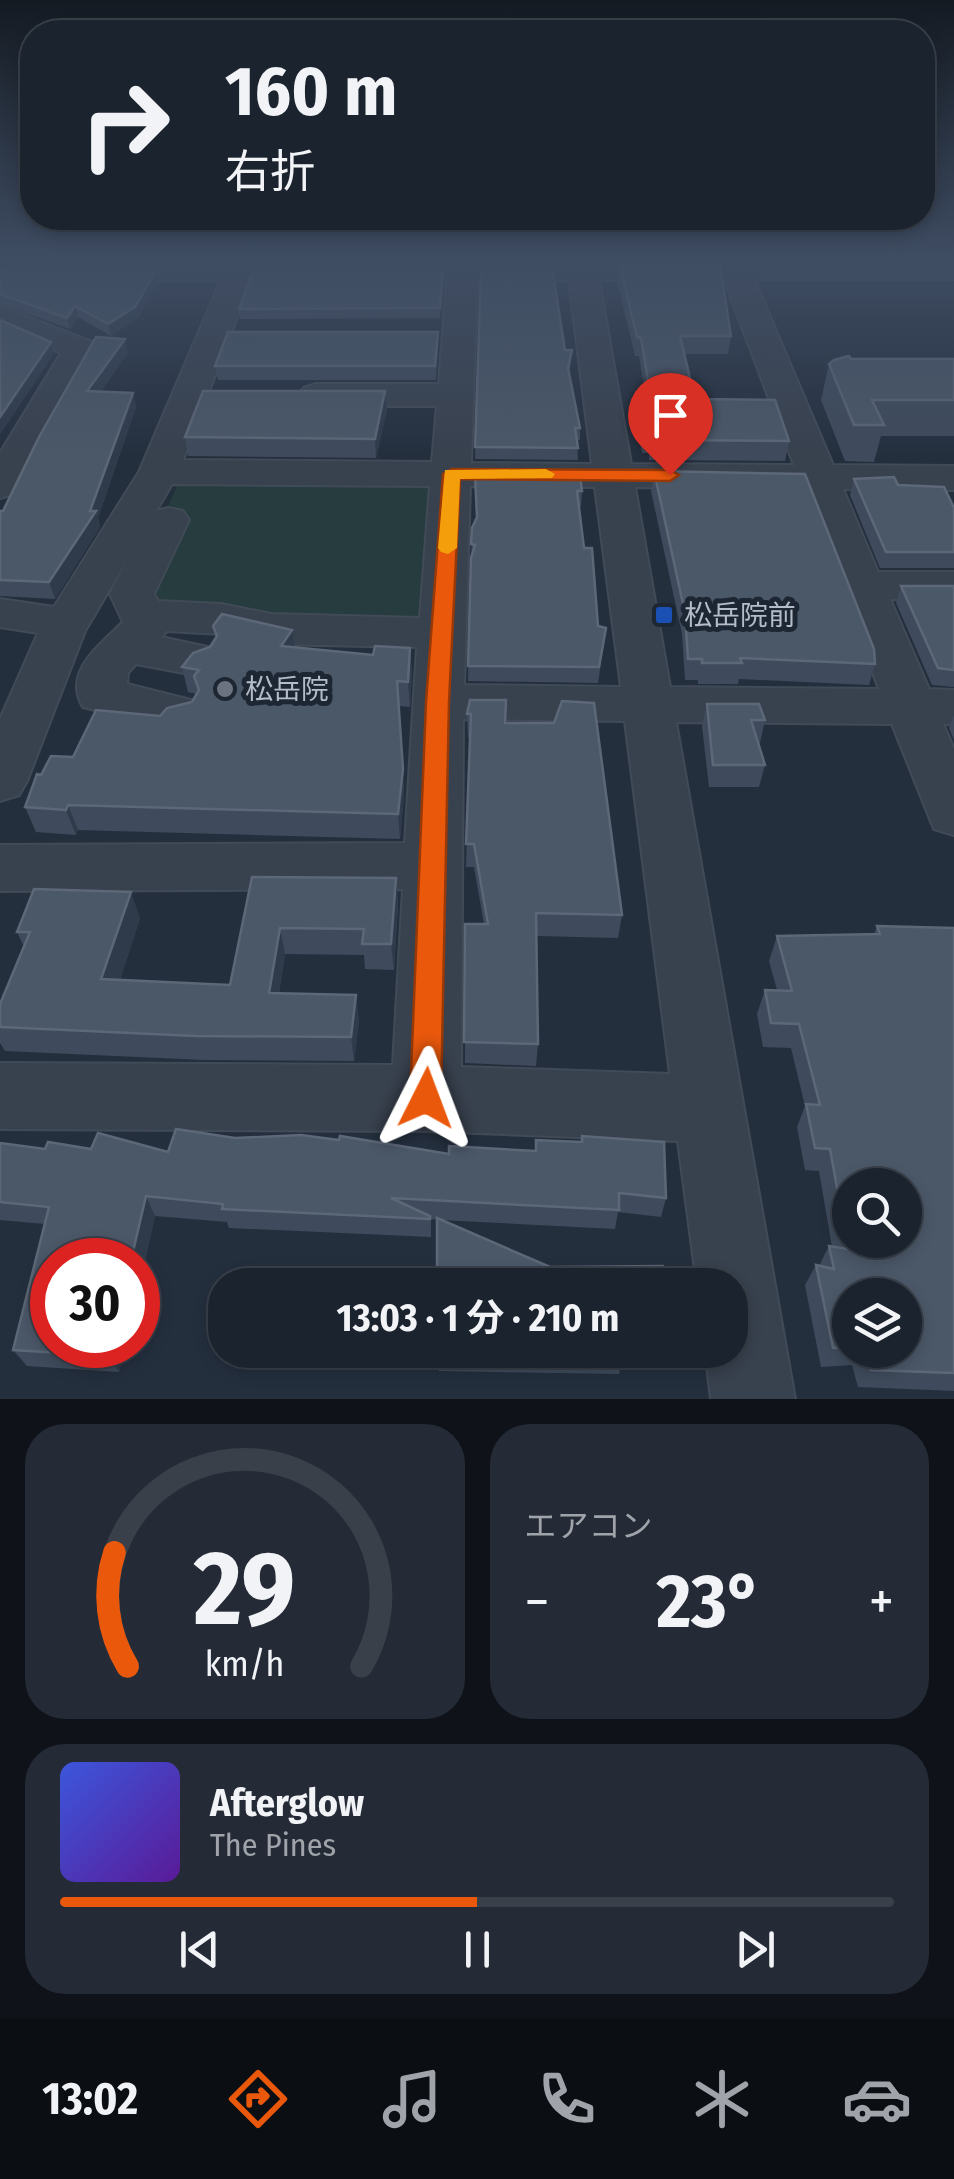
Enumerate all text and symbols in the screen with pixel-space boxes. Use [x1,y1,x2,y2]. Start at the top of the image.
text: 160 m [225,50,397,134]
icon: right [60,60,190,190]
text: 右折 [225,145,315,199]
pin [628,373,713,476]
icon: arrive [643,388,698,443]
place label: 松岳院前 [684,599,796,632]
marker: 松岳院前 [653,604,675,626]
place label: 松岳院 [245,673,329,706]
marker: 松岳院 [214,678,236,700]
position arrow [374,1046,478,1150]
map controls [832,1168,922,1368]
button: search [832,1168,922,1258]
speed limit sign: 30 [30,1238,160,1368]
button: layers [832,1278,922,1368]
text: 13:03 · 1 分 · 210 m [337,1295,619,1341]
text: エアコン [525,1507,653,1545]
text: 29 [193,1527,295,1652]
text: 23° [656,1557,762,1647]
text: − [525,1569,549,1635]
text: + [869,1569,894,1635]
text: km/h [205,1643,285,1685]
text: Afterglow [210,1780,364,1826]
text: The Pines [210,1826,336,1864]
icon: previous [172,1922,227,1977]
icon: pause [450,1922,505,1977]
icon: next [728,1922,783,1977]
icon: directions [223,2064,293,2134]
icon: music [377,2064,447,2134]
icon: phone [532,2064,602,2134]
icon: climate [687,2064,757,2134]
icon: car [842,2064,912,2134]
text: 13:02 [42,2072,138,2126]

